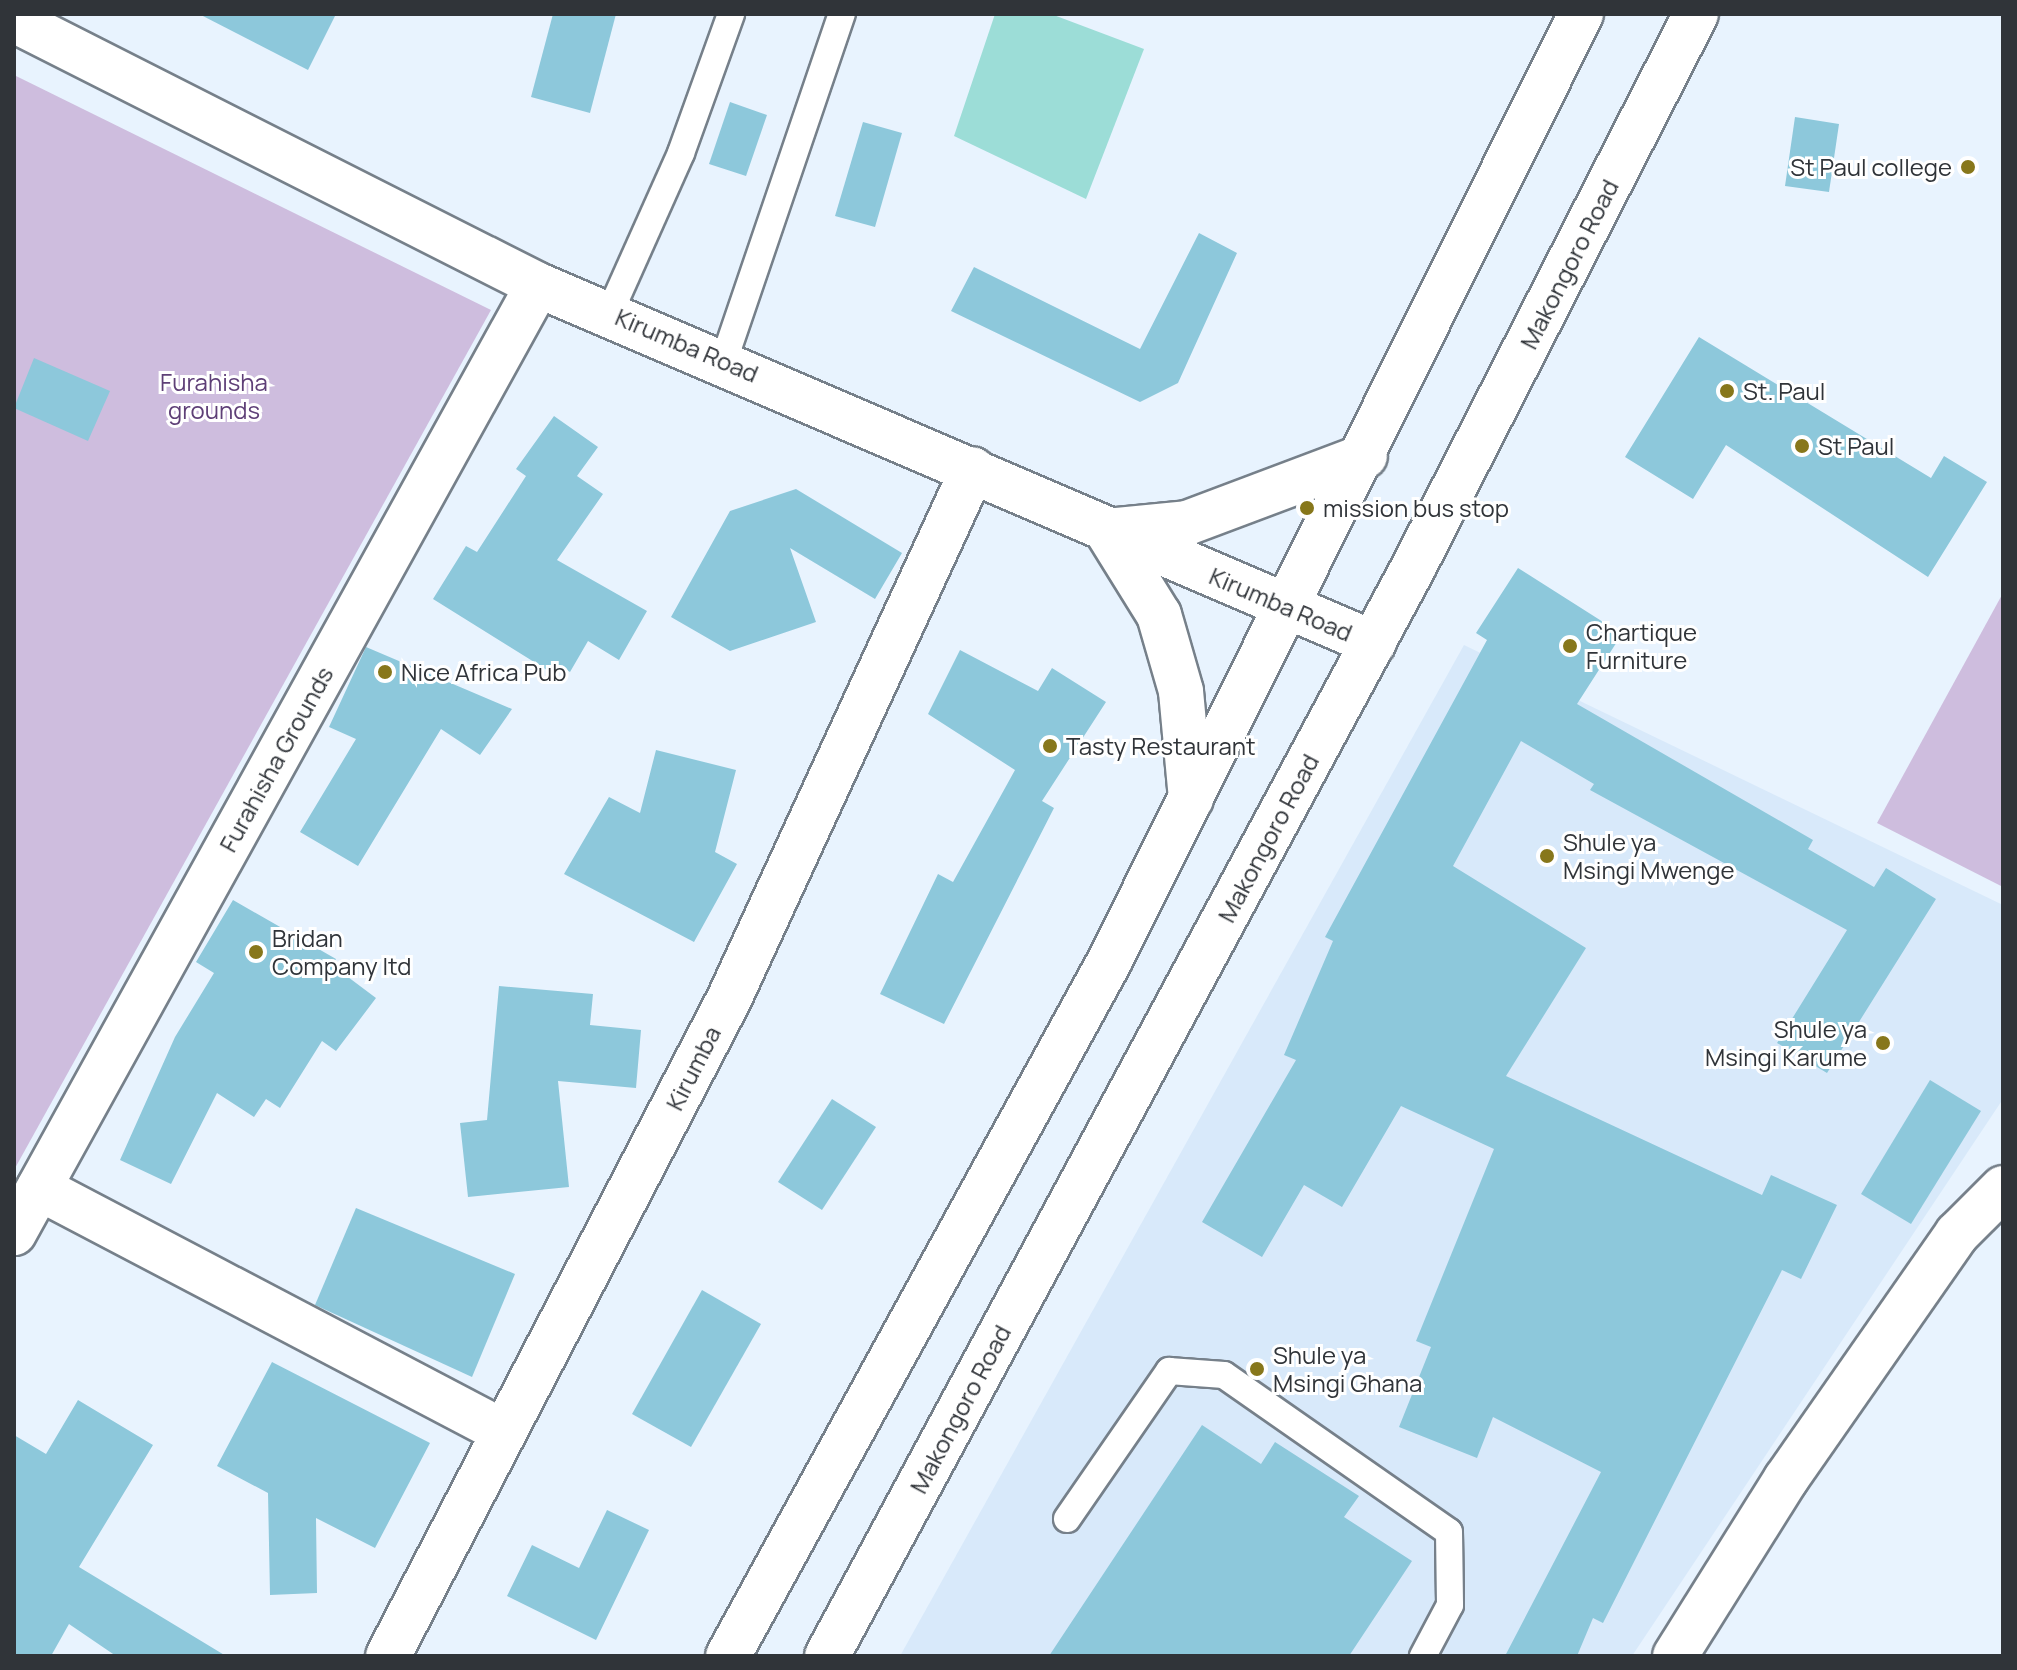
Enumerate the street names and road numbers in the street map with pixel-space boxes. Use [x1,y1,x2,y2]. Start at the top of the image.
street label: Makongoro Road [1514,174,1624,354]
street label: Kirumba Road [611,302,763,388]
street label: Kirumba Road [1205,561,1357,647]
street label: Furahisha Grounds [213,661,339,857]
street label: Makongoro Road [1212,749,1324,927]
street label: Kirumba [660,1021,726,1115]
street label: Makongoro Road [904,1320,1016,1498]

